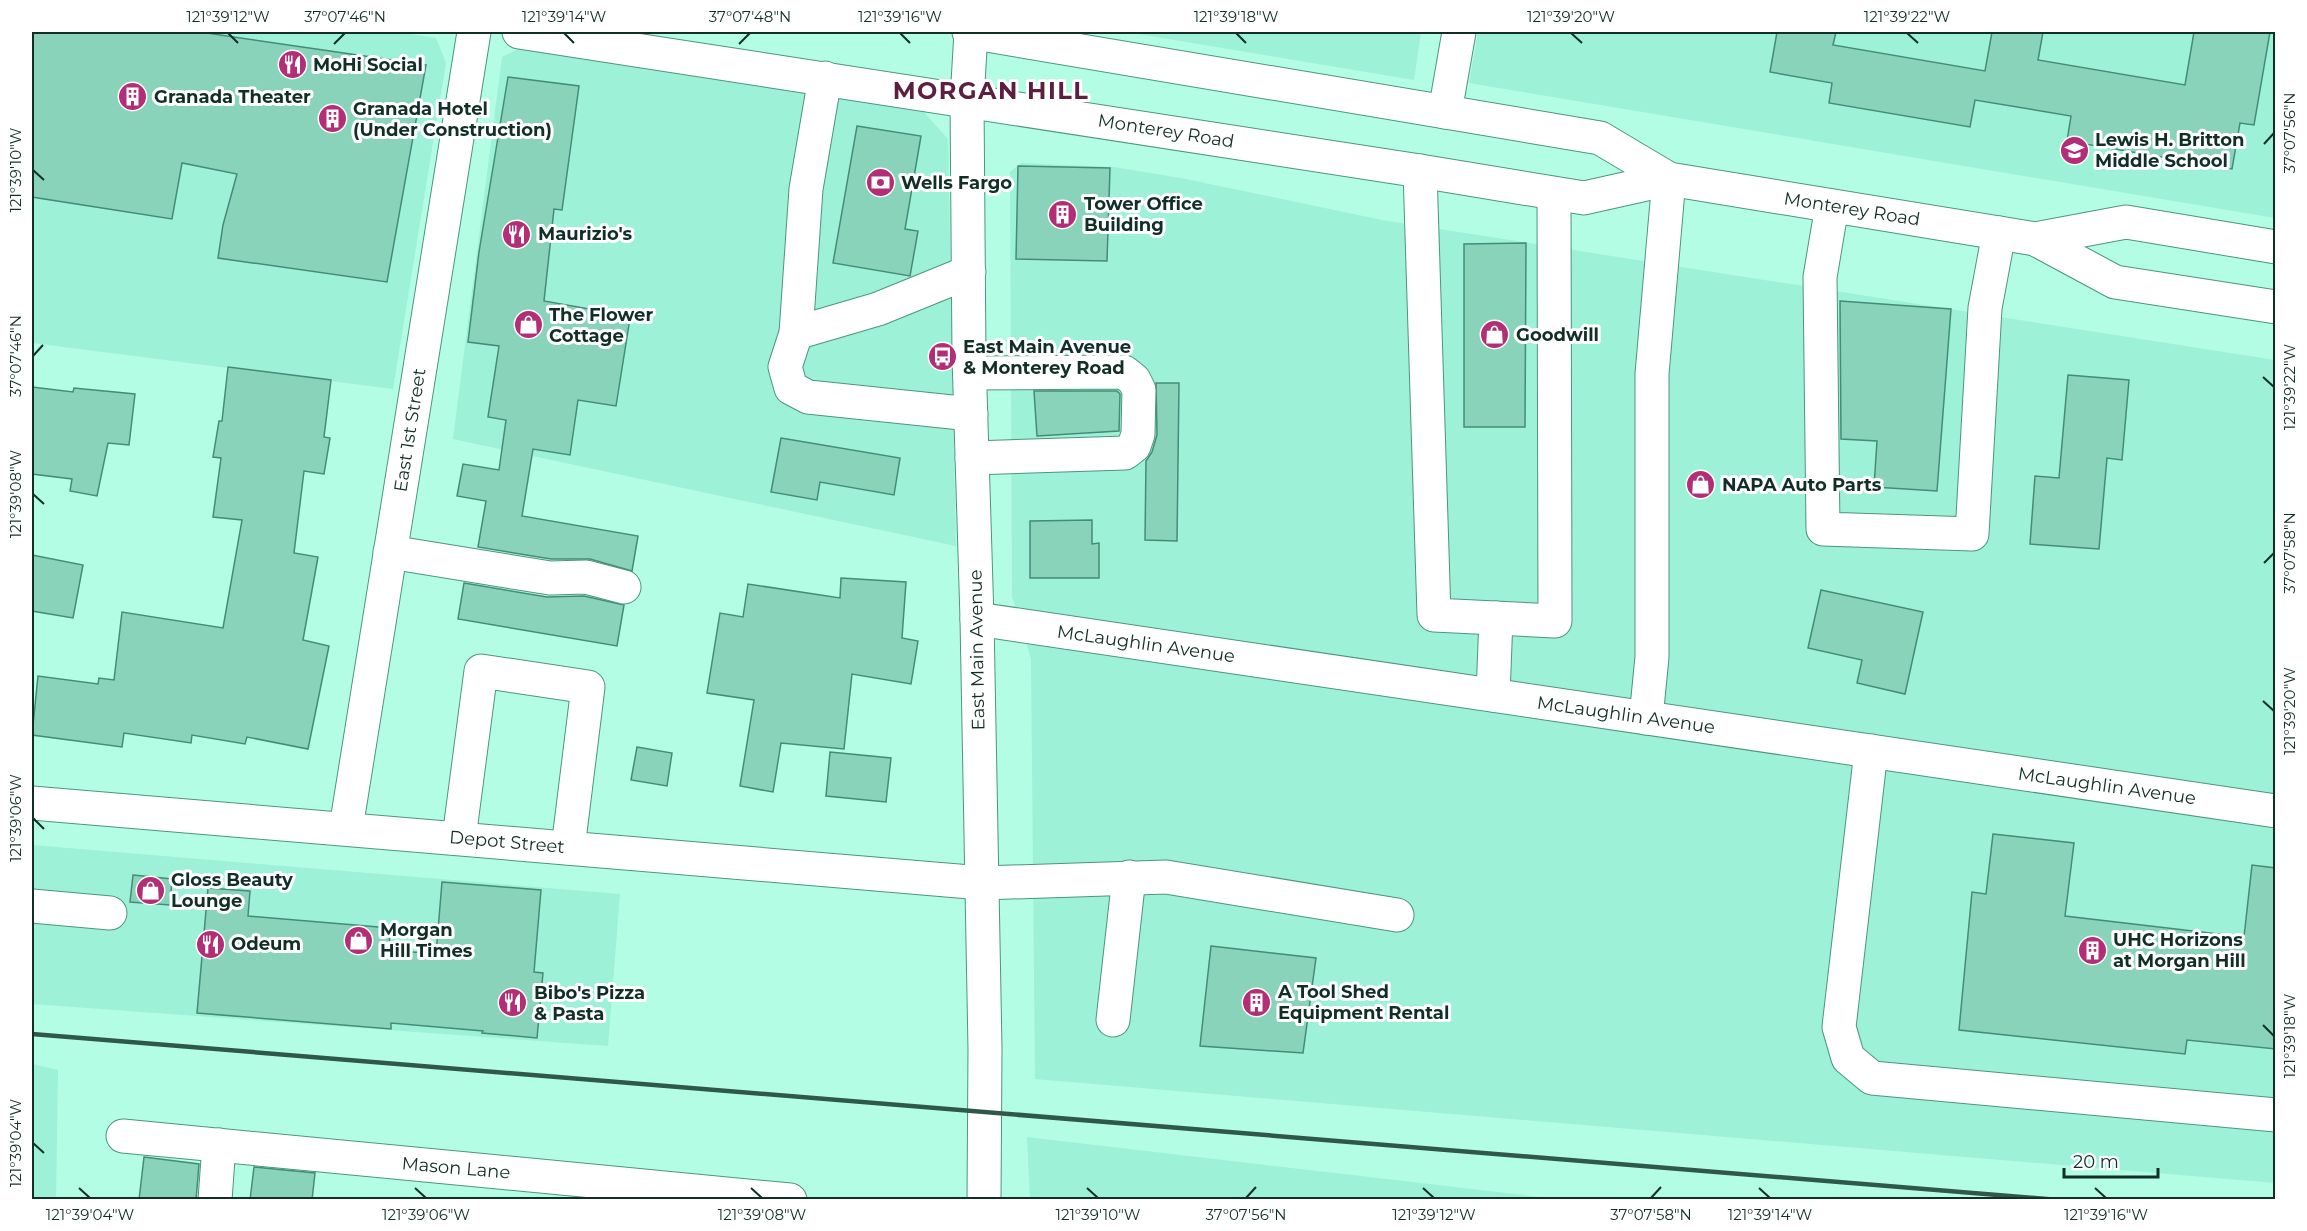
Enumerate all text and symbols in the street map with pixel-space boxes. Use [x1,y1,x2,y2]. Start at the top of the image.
text: 121°39'12"W [186,7,270,26]
text: 37°07'46"N [304,7,386,26]
text: 121°39'14"W [522,7,607,26]
text: 37°07'48"N [709,7,791,26]
text: 121°39'16"W [858,7,942,26]
text: 121°39'18"W [1194,7,1279,26]
text: 121°39'20"W [1527,7,1615,26]
text: 121°39'22"W [1864,7,1950,26]
restaurant icon: MoHi Social [276,49,308,81]
place label: MoHi Social [313,54,423,76]
district label: MORGAN HILL [893,76,1089,105]
building icon: Granada Theater [117,81,149,113]
place label: Granada Theater [154,86,311,108]
text: 37°07'56"N [2280,92,2299,174]
place label: Granada Hotel (Under Construction) [353,98,552,141]
building icon: Granada Hotel (Under Construction) [316,103,348,135]
street label: Monterey Road [1096,109,1236,153]
text: 121°39'10"W [6,127,25,213]
place label: Lewis H. Britton Middle School [2095,129,2245,172]
school or university icon: Lewis H. Britton Middle School [2058,134,2090,166]
bank icon: Wells Fargo [864,167,896,199]
place label: Wells Fargo [901,172,1012,194]
street label: Monterey Road [1782,187,1922,231]
place label: Tower Office Building [1084,193,1203,236]
building icon: Tower Office Building [1047,198,1079,230]
restaurant icon: Maurizio's [501,218,533,250]
place label: Maurizio's [538,223,633,245]
place label: The Flower Cottage [549,304,653,347]
shop icon: The Flower Cottage [512,309,544,341]
text: 37°07'46"N [6,315,25,397]
shop icon: Goodwill [1479,319,1511,351]
place label: Goodwill [1516,324,1599,346]
place label: East Main Avenue & Monterey Road [963,336,1131,379]
bus stop icon: East Main Avenue & Monterey Road [926,341,958,373]
text: 121°39'22"W [2280,344,2299,430]
street label: East 1st Street [389,367,431,493]
text: 121°39'08"W [6,449,25,538]
shop icon: NAPA Auto Parts [1685,469,1717,501]
place label: NAPA Auto Parts [1722,474,1882,496]
text: 37°07'58"N [2280,512,2299,594]
street label: East Main Avenue [965,569,989,731]
street label: McLaughlin Avenue [1056,621,1237,667]
text: 121°39'20"W [2280,667,2299,755]
street label: McLaughlin Avenue [1536,692,1717,738]
street label: McLaughlin Avenue [2017,763,2198,809]
text: 121°39'06"W [6,774,25,862]
street label: Depot Street [448,826,566,858]
place label: Gloss Beauty Lounge [171,869,293,912]
shop icon: Gloss Beauty Lounge [134,874,166,906]
place label: Morgan Hill Times [380,919,473,962]
shop icon: Morgan Hill Times [343,924,375,956]
restaurant icon: Odeum [194,928,226,960]
place label: UHC Horizons at Morgan Hill [2113,929,2246,972]
place label: Odeum [231,933,301,955]
building icon: UHC Horizons at Morgan Hill [2076,934,2108,966]
place label: A Tool Shed Equipment Rental [1277,981,1449,1024]
place label: Bibo's Pizza & Pasta [534,982,645,1025]
building icon: A Tool Shed Equipment Rental [1241,986,1273,1018]
restaurant icon: Bibo's Pizza & Pasta [497,987,529,1019]
text: 121°39'18"W [2280,993,2299,1078]
text: 121°39'04"W [6,1098,25,1187]
scale bar [2064,1141,2158,1179]
text: 20 m [2073,1151,2119,1173]
street label: Mason Lane [401,1152,511,1184]
text: 121°39'04"W [46,1205,135,1224]
text: 121°39'06"W [382,1205,470,1224]
text: 121°39'08"W [718,1205,807,1224]
text: 121°39'10"W [1055,1205,1141,1224]
text: 37°07'56"N [1205,1205,1287,1224]
text: 121°39'12"W [1392,1205,1476,1224]
text: 37°07'58"N [1610,1205,1692,1224]
text: 121°39'14"W [1728,1205,1813,1224]
text: 121°39'16"W [2064,1205,2148,1224]

